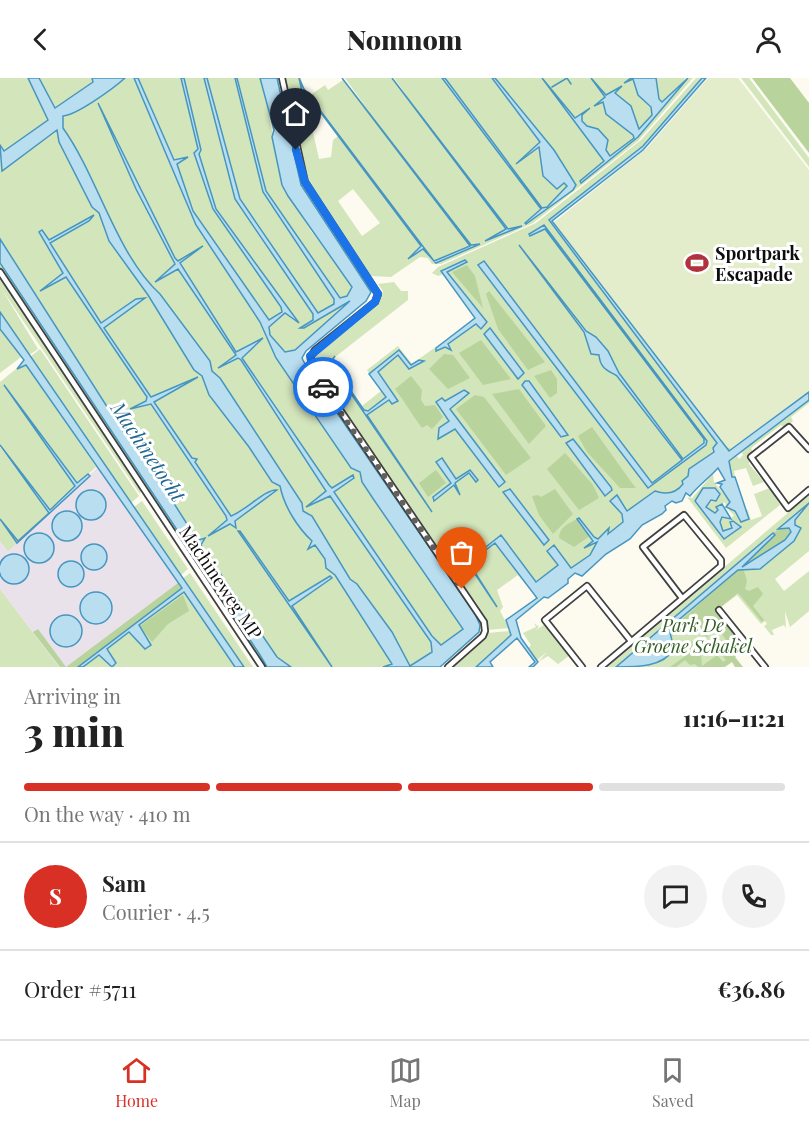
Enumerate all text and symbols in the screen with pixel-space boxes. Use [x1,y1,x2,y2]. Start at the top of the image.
text: Nomnom [347,21,462,57]
icon: back [24,23,57,56]
icon: person [752,23,785,56]
pin [270,88,321,150]
icon: home [279,97,312,130]
place label: Sportpark Escapade [715,241,800,286]
sports icon: Sportpark Escapade [684,250,710,276]
courier [293,357,353,417]
icon: car [307,371,340,404]
water label: Machinetocht [105,395,193,507]
street label: Machineweg MP [174,521,268,644]
pin [436,527,487,589]
icon: bag [445,536,478,569]
park label: Park De Groene Schakel [634,613,753,658]
text: Arriving in [24,682,121,709]
text: 11:16–11:21 [683,703,785,733]
text: 3 min [24,705,124,757]
text: On the way · 410 m [24,800,190,827]
button: chat [644,865,707,928]
button: phone [722,865,785,928]
text: Sam [102,868,146,898]
text: S [49,881,62,911]
text: Courier · 4.5 [102,898,210,925]
text: Order #5711 [24,974,137,1004]
text: €36.86 [718,974,785,1004]
tab: Home [115,1054,158,1111]
tab: Map [389,1054,422,1111]
tab: Saved [652,1054,694,1111]

